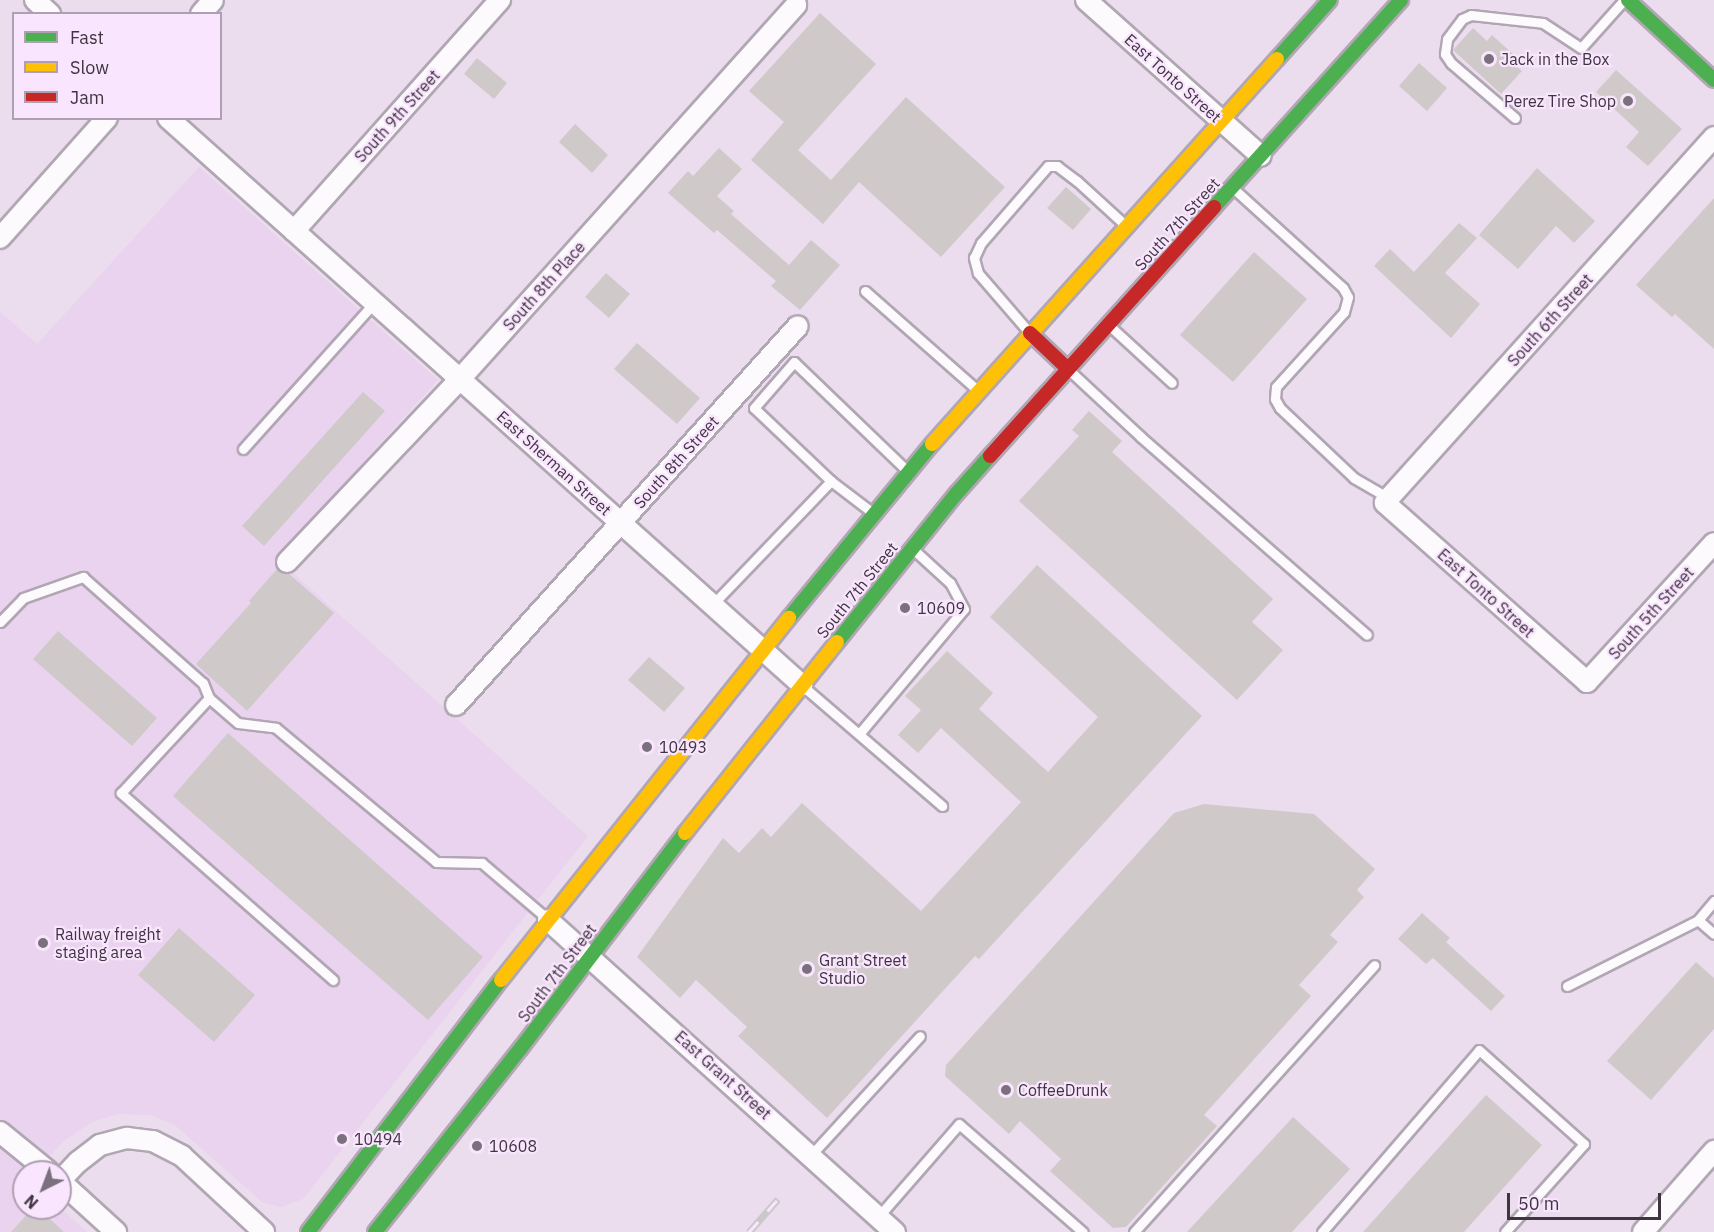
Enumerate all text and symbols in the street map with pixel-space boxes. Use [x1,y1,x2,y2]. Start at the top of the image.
legend [12,12,222,120]
text: Fast [70,26,104,49]
street label: East Tonto Street [1121,30,1225,126]
place label: Jack in the Box [1501,49,1609,69]
marker: Jack in the Box [1482,52,1496,66]
text: Slow [70,56,109,79]
street label: South 9th Street [350,66,444,166]
text: Jam [70,86,105,109]
place label: Perez Tire Shop [1504,91,1616,111]
marker: Perez Tire Shop [1621,94,1635,108]
street label: South 7th Street [1130,174,1224,274]
street label: South 8th Place [499,238,589,334]
street label: South 6th Street [1503,270,1597,370]
street label: East Sherman Street [493,407,615,519]
street label: South 8th Street [629,412,723,512]
street label: South 7th Street [812,538,902,642]
street label: East Tonto Street [1434,545,1538,641]
street label: South 5th Street [1604,563,1698,663]
place label: 10609 [917,598,965,618]
marker: 10609 [898,601,912,615]
place label: 10493 [659,737,707,757]
marker: 10493 [640,740,654,754]
street label: South 7th Street [514,920,600,1026]
place label: Railway freight staging area [55,924,161,962]
marker: Railway freight staging area [36,936,50,950]
place label: Grant Street Studio [819,950,907,988]
marker: Grant Street Studio [800,962,814,976]
street label: East Grant Street [671,1027,775,1123]
place label: CoffeeDrunk [1018,1080,1108,1100]
marker: CoffeeDrunk [999,1083,1013,1097]
place label: 10494 [354,1129,402,1149]
marker: 10494 [335,1132,349,1146]
place label: 10608 [489,1136,537,1156]
marker: 10608 [470,1139,484,1153]
north arrow [12,1160,72,1220]
scale bar [1510,1181,1664,1219]
text: N [20,1191,42,1213]
text: 50 m [1518,1192,1560,1215]

